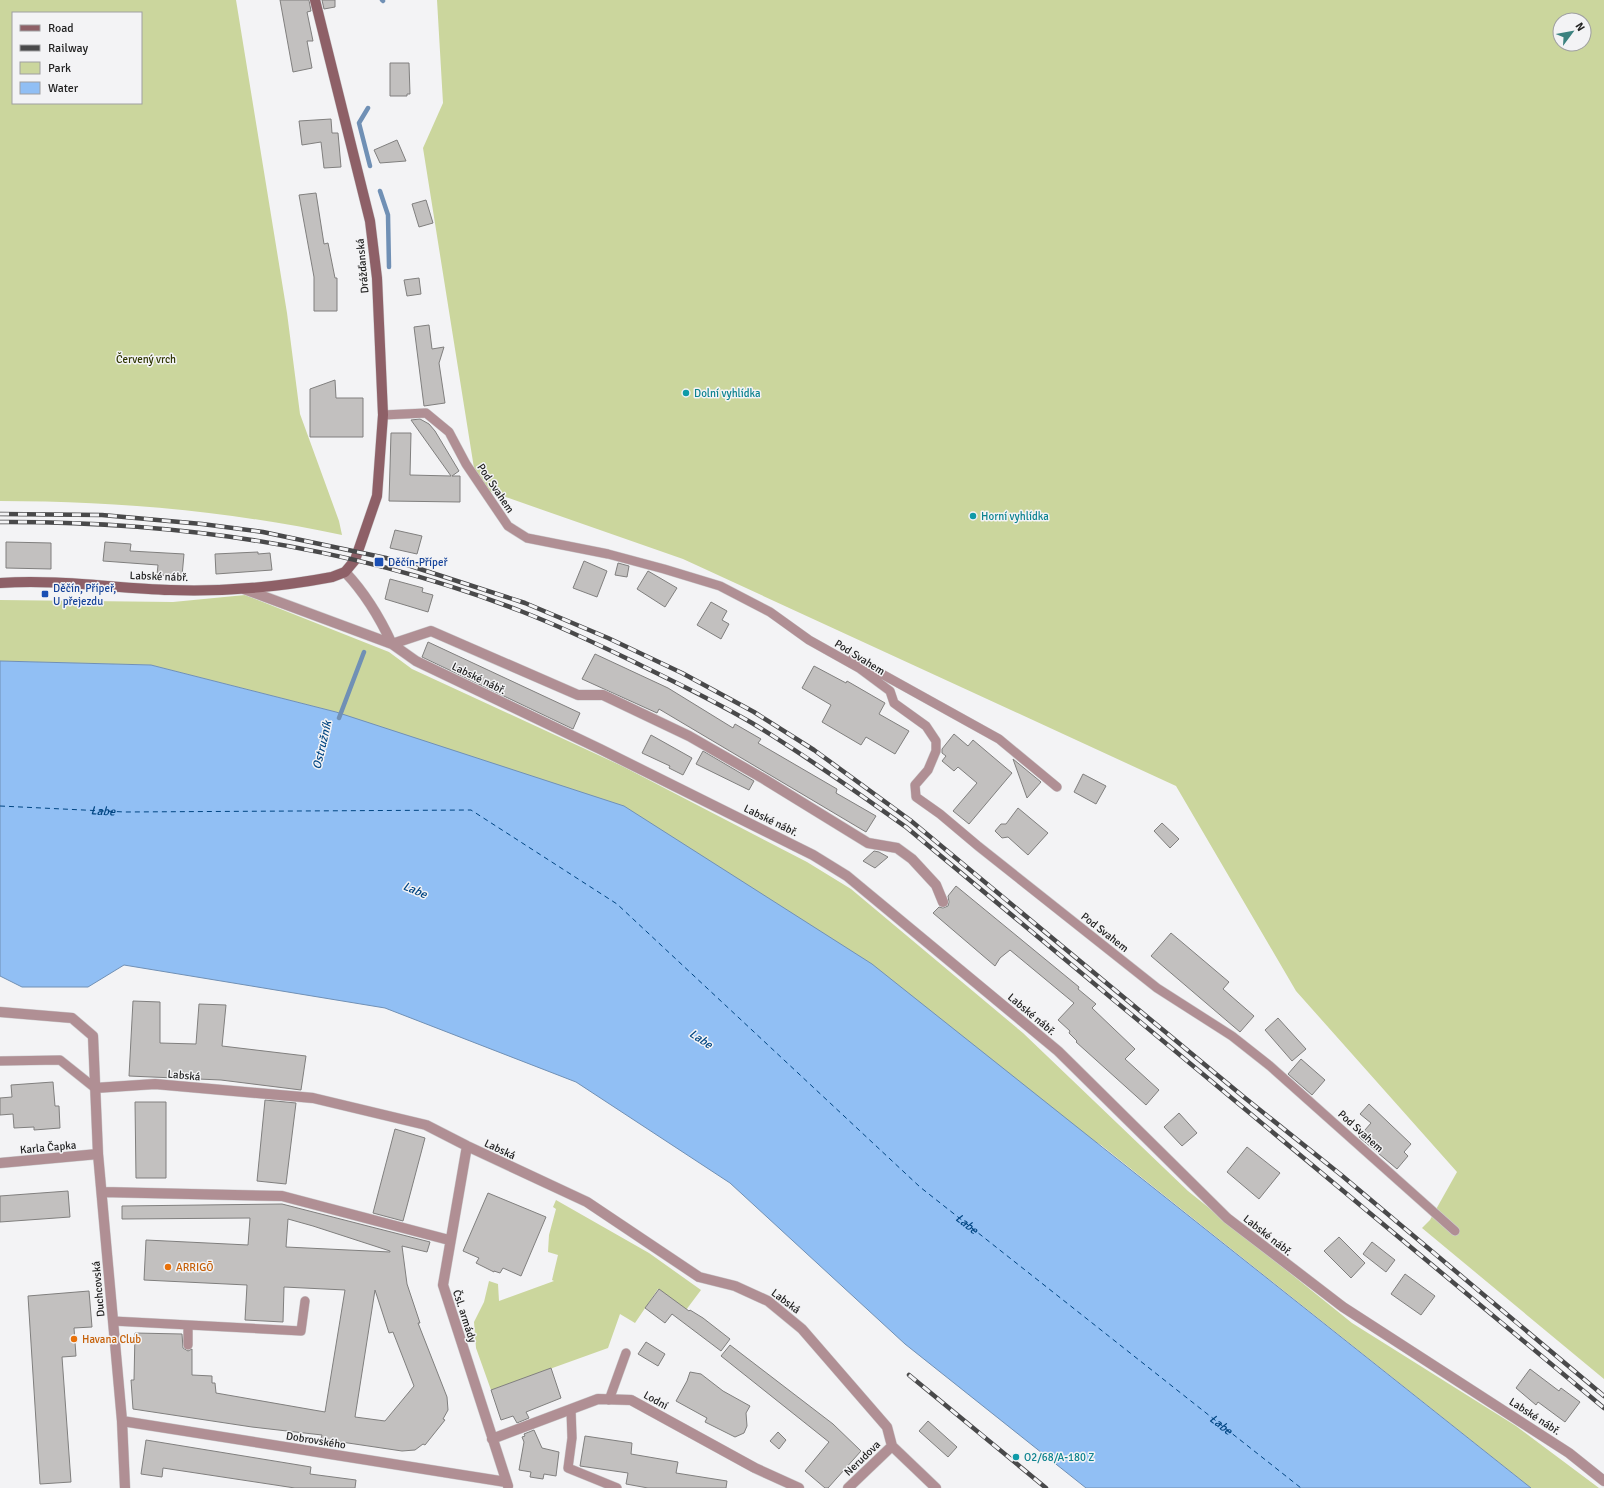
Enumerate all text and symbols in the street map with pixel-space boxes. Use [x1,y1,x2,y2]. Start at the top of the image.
legend [12,12,142,104]
north arrow [1552,12,1592,52]
text: N [1573,20,1588,34]
text: Road [48,21,74,36]
text: Railway [48,41,88,56]
text: Park [48,61,71,76]
text: Water [48,81,79,96]
street label: Drážďanská [354,238,371,294]
park label: Červený vrch [116,352,176,366]
place label: Dolní vyhlídka [694,387,761,400]
marker: Dolní vyhlídka [681,388,691,398]
street label: Pod Svahem [474,461,517,516]
place label: Horní vyhlídka [981,510,1049,523]
marker: Horní vyhlídka [968,511,978,521]
marker: Děčín-Přípeř [373,556,385,568]
place label: Děčín-Přípeř [388,556,447,569]
street label: Labské nábř. [129,569,189,584]
place label: Děčín, Přípeř, U přejezdu [53,582,116,608]
marker: Děčín, Přípeř, U přejezdu [40,589,50,599]
street label: Pod Svahem [832,637,887,678]
street label: Labské nábř. [450,660,508,697]
water label: Ostružník [310,718,336,771]
street label: Labské nábř. [742,802,800,839]
water label: Labe [90,803,116,820]
water label: Labe [401,879,430,903]
street label: Pod Svahem [1078,910,1131,955]
street label: Labské nábř. [1005,991,1058,1038]
water label: Labe [686,1026,716,1053]
street label: Labská [167,1068,201,1083]
street label: Pod Svahem [1335,1108,1386,1155]
street label: Labská [482,1137,518,1162]
street label: Karla Čapka [19,1138,77,1156]
water label: Labe [952,1211,982,1238]
street label: Labské nábř. [1241,1212,1295,1259]
street label: Duchcovská [90,1260,107,1317]
place label: ARRIGŌ [176,1261,213,1274]
marker: ARRIGŌ [163,1262,173,1272]
street label: Labská [769,1286,803,1317]
street label: Čsl. armády [450,1288,480,1345]
place label: Havana Club [82,1333,141,1346]
marker: Havana Club [69,1334,79,1344]
street label: Lodní [641,1388,670,1412]
street label: Labské nábř. [1507,1395,1563,1438]
water label: Labe [1206,1412,1236,1439]
street label: Dobrovského [285,1429,347,1452]
street label: Nerudova [842,1438,883,1479]
place label: O2/68/A-180 Z [1024,1451,1095,1464]
marker: O2/68/A-180 Z [1011,1452,1021,1462]

